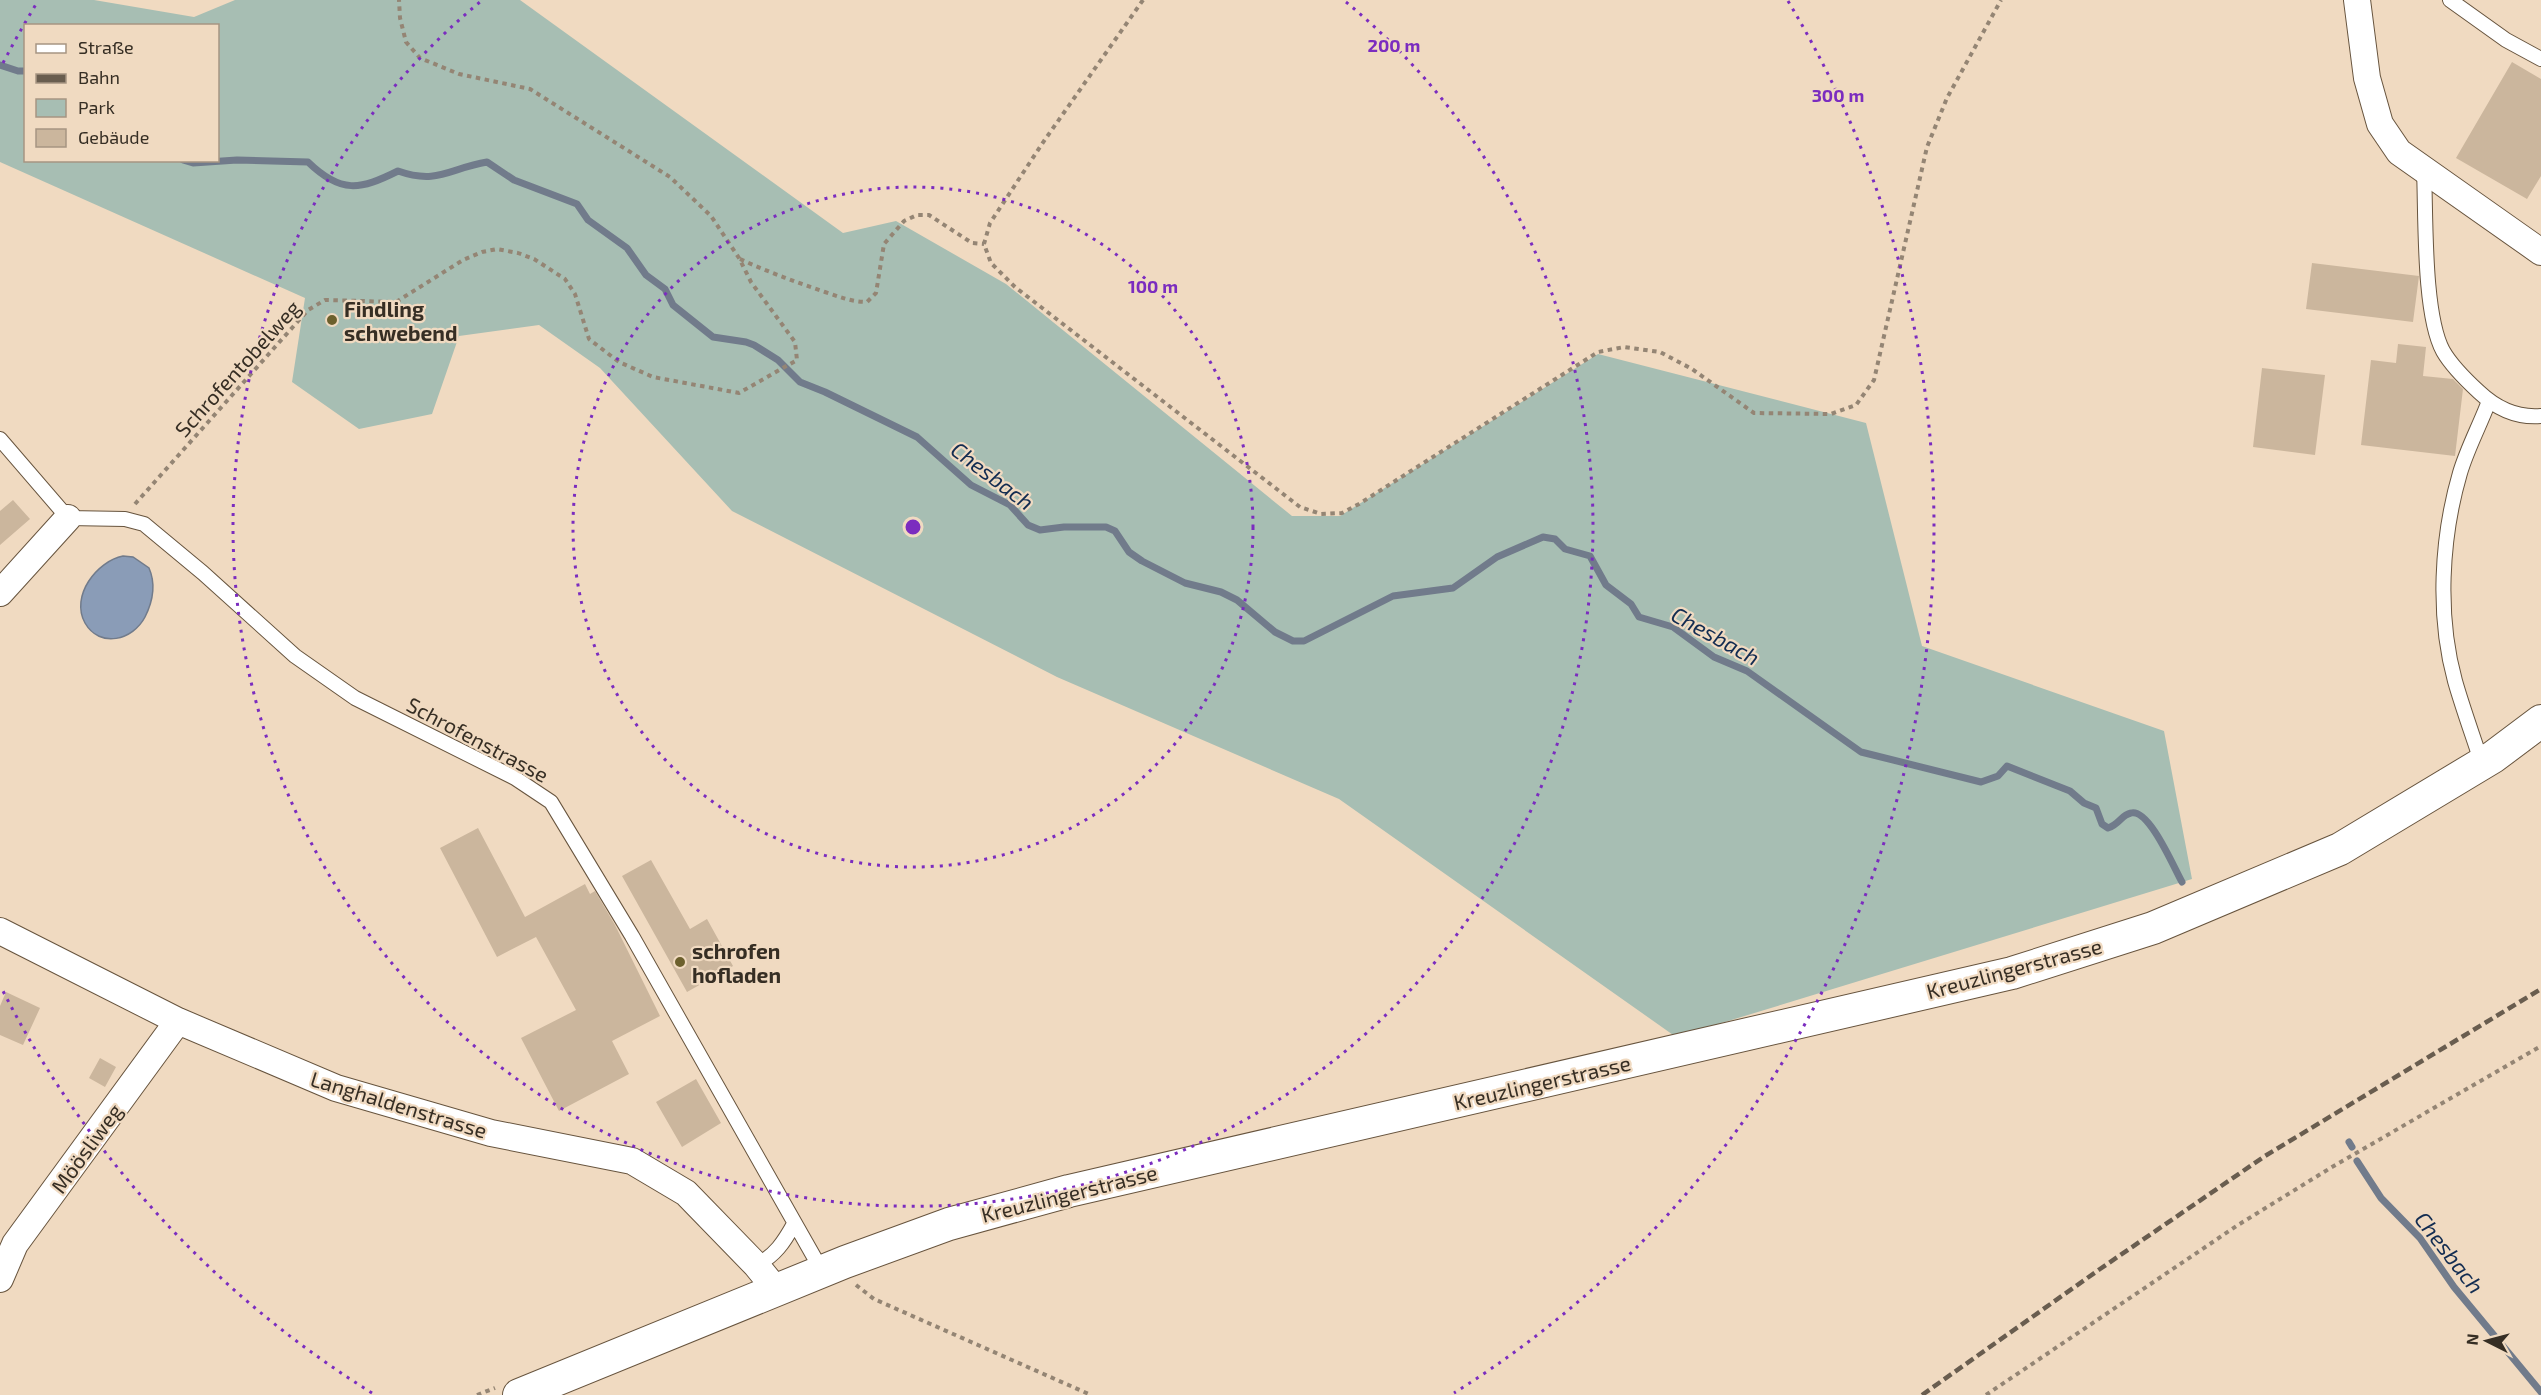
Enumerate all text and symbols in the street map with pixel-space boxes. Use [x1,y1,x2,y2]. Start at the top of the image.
legend [24,24,219,162]
text: 200 m [1368,34,1420,56]
text: Straße [78,36,134,58]
text: Bahn [78,66,120,88]
text: 300 m [1812,84,1864,106]
text: Park [78,96,115,118]
text: Gebäude [78,126,149,148]
text: 100 m [1128,275,1178,297]
street label: Schrofentobelweg [169,294,305,441]
place label: Findling schwebend [344,296,458,345]
marker: Findling schwebend [325,313,339,327]
water label: Chesbach [947,436,1039,514]
centre of rings [903,517,923,537]
water label: Chesbach [1667,600,1765,670]
street label: Schrofenstrasse [403,691,553,787]
street label: Kreuzlingerstrasse [1923,933,2105,1003]
place label: schrofen hofladen [692,938,781,987]
marker: schrofen hofladen [673,955,687,969]
street label: Kreuzlingerstrasse [1451,1049,1633,1115]
street label: Langhaldenstrasse [308,1065,490,1143]
street label: Möösliweg [45,1098,127,1198]
street label: Kreuzlingerstrasse [978,1159,1160,1227]
water label: Chesbach [2410,1206,2490,1298]
north arrow [2457,1311,2517,1371]
text: N [2462,1333,2482,1346]

